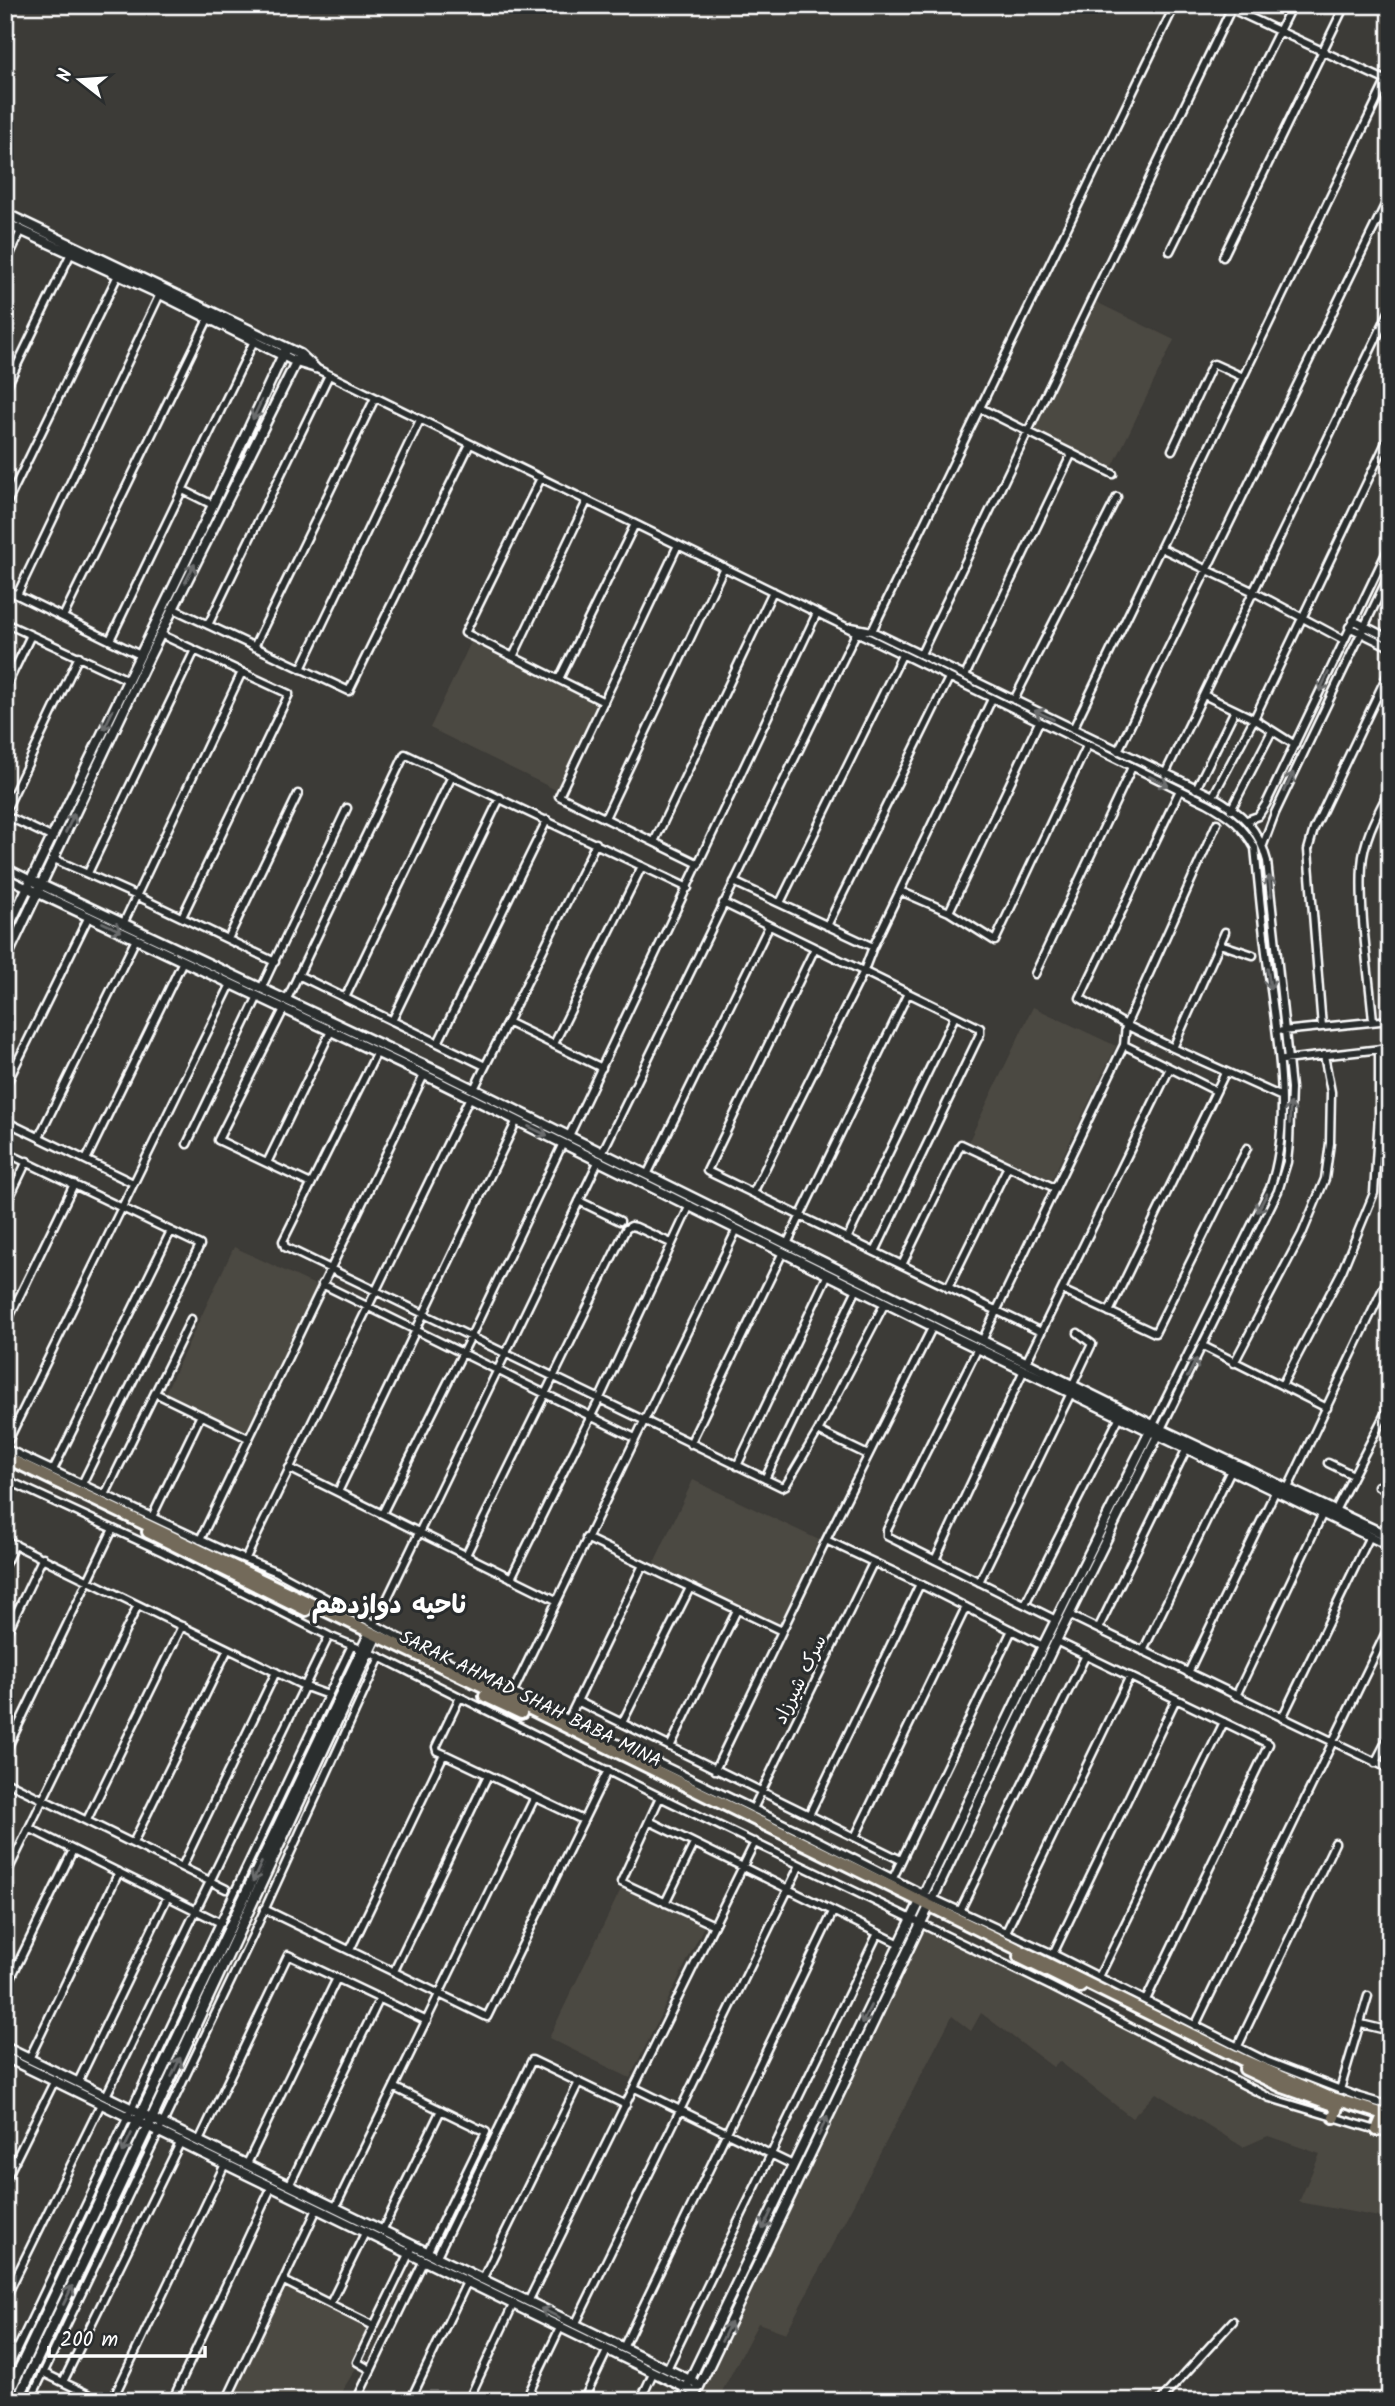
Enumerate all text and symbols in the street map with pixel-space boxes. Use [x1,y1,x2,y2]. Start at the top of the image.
north arrow [46,46,116,116]
text: N [50,65,82,86]
one-way arrow [250,398,263,420]
one-way arrow [183,563,197,584]
one-way arrow [1317,671,1330,692]
one-way arrow [1034,707,1055,721]
one-way arrow [101,709,115,730]
one-way arrow [1283,772,1296,793]
one-way arrow [1149,775,1170,788]
one-way arrow [64,813,78,834]
one-way arrow [1263,876,1276,898]
one-way arrow [101,921,122,934]
one-way arrow [1263,967,1276,990]
one-way arrow [1284,1102,1297,1125]
one-way arrow [527,1124,548,1138]
one-way arrow [1255,1192,1269,1213]
one-way arrow [1185,1358,1199,1379]
district label: ناحیه دوازدهم [312,1585,466,1627]
street label: SARAK AHMAD SHAH BABA MINA [394,1623,666,1777]
street label: سرک شیرزاد [766,1630,835,1730]
one-way arrow [249,1861,262,1882]
one-way arrow [859,2004,872,2025]
one-way arrow [170,2057,183,2079]
one-way arrow [817,2116,831,2137]
one-way arrow [120,2132,134,2153]
one-way arrow [759,2209,773,2230]
one-way arrow [61,2285,75,2306]
one-way arrow [540,2305,561,2319]
scale bar [49,2315,205,2359]
one-way arrow [719,2322,733,2343]
text: 200 m [60,2324,118,2357]

